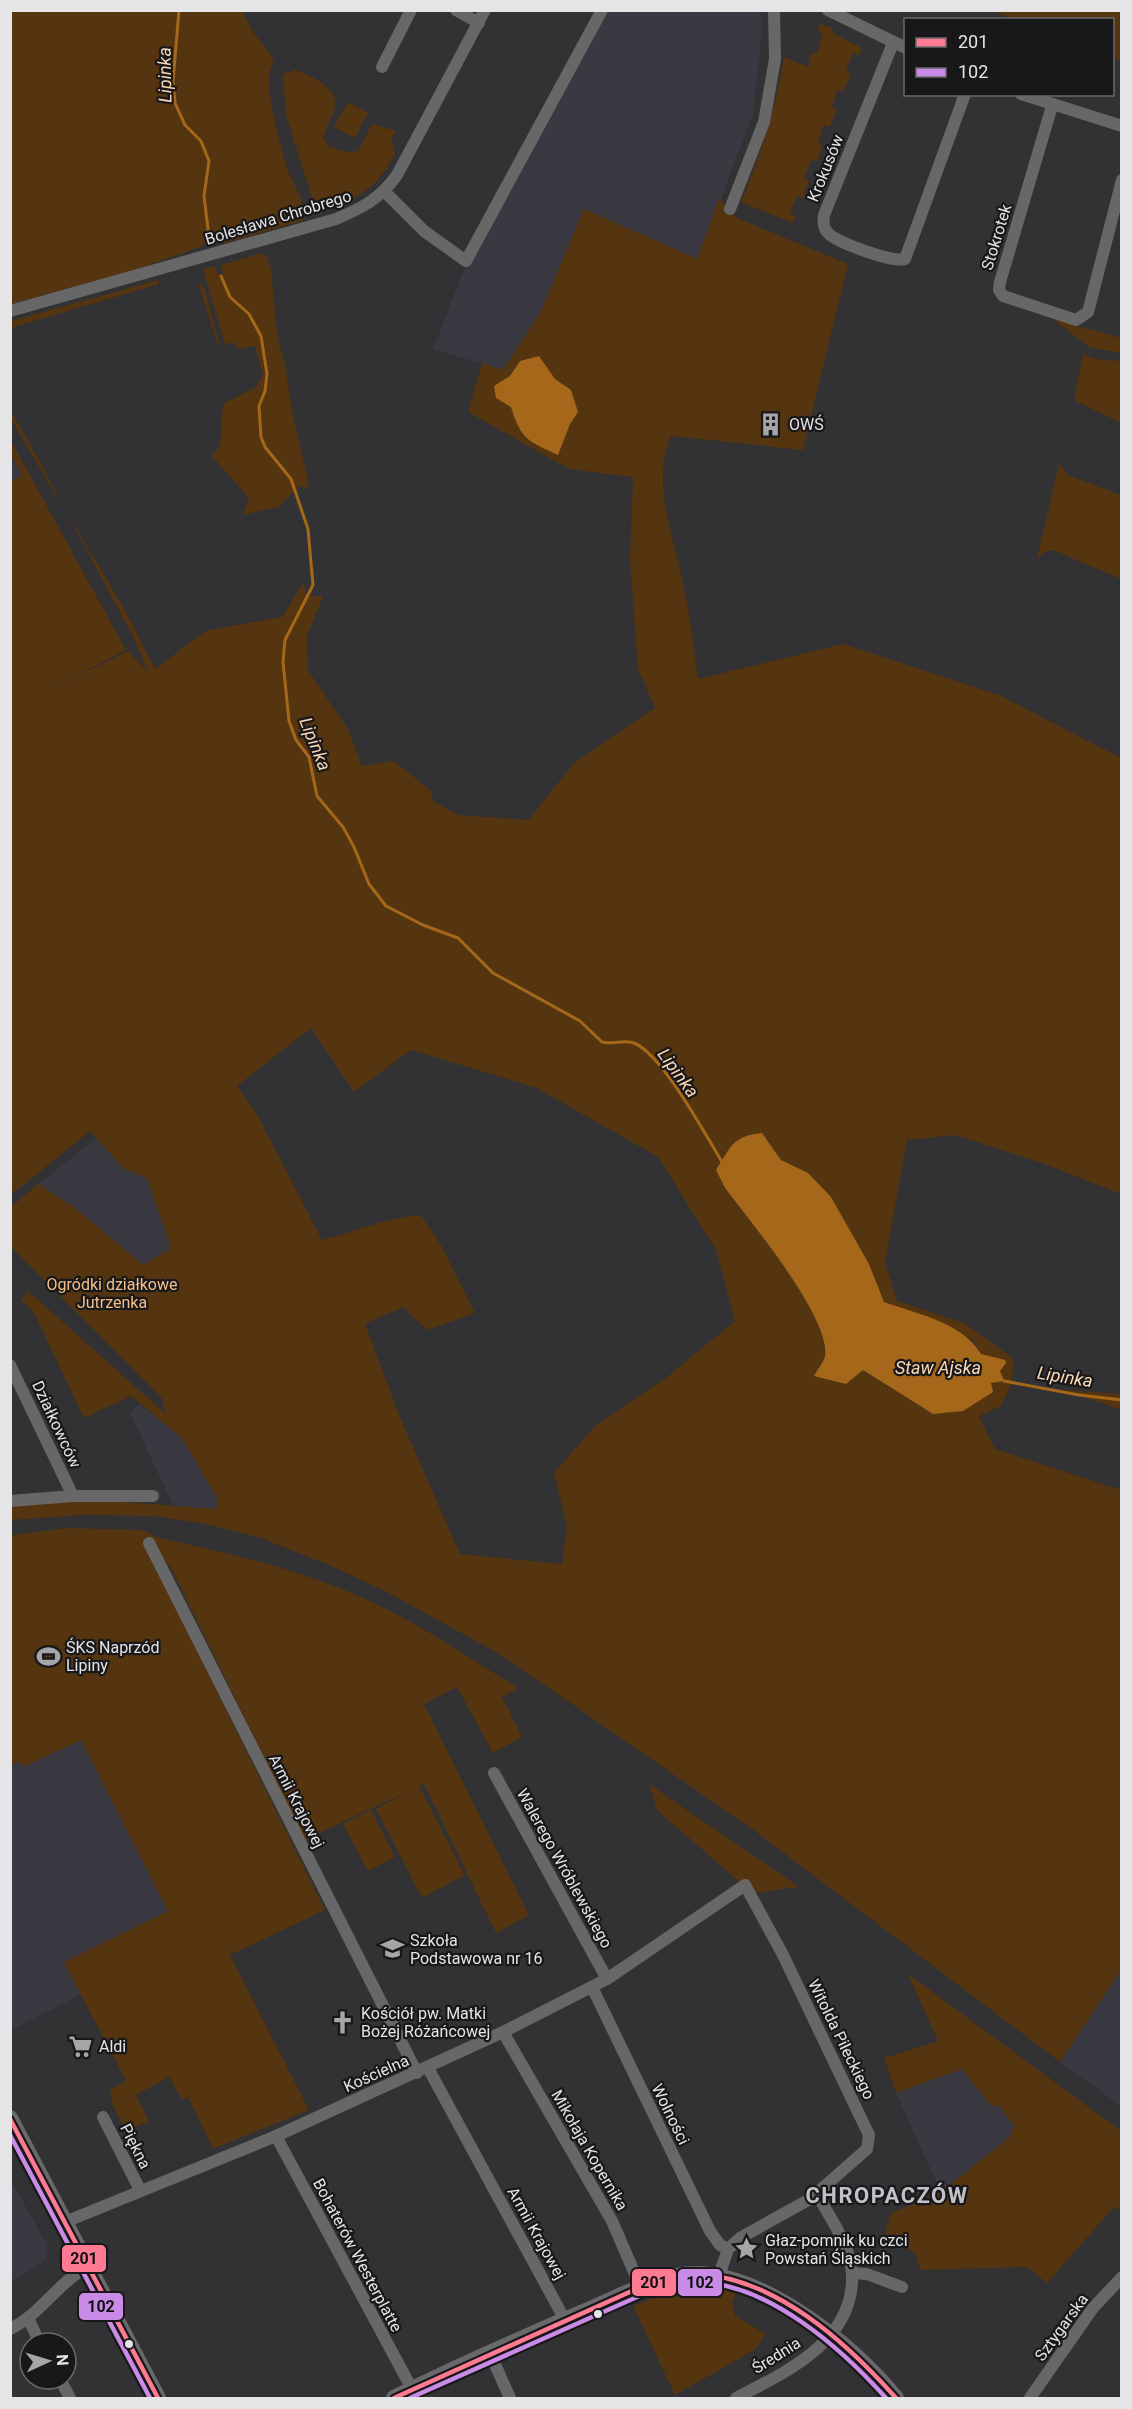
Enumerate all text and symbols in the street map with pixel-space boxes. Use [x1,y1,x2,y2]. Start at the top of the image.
legend [904,18,1114,96]
text: 201 [958,31,988,52]
water label: Lipinka [154,47,175,103]
text: 102 [958,61,988,82]
street label: Krokusów [803,132,848,205]
street label: Bolesława Chrobrego [203,186,354,249]
street label: Stokrotek [977,201,1016,272]
building icon: OWŚ [758,411,784,437]
place label: OWŚ [789,414,824,434]
water label: Lipinka [295,714,336,774]
water label: Lipinka [654,1044,703,1101]
park label: Ogródki działkowe Jutrzenka [47,1275,178,1312]
water label: Staw Ajska [895,1357,981,1378]
water label: Lipinka [1036,1362,1094,1391]
street label: Działkowców [28,1378,85,1471]
place label: ŚKS Naprzód Lipiny [66,1637,160,1675]
sports icon: ŚKS Naprzód Lipiny [35,1643,61,1669]
street label: Armii Krajowej [265,1751,328,1851]
street label: Walerego Wróblewskiego [513,1785,616,1951]
place label: Szkoła Podstawowa nr 16 [410,1931,542,1968]
school or university icon: Szkoła Podstawowa nr 16 [379,1936,405,1962]
street label: Witolda Pileckiego [804,1976,879,2102]
place label: Kościół pw. Matki Bożej Różańcowej [361,2004,490,2041]
church icon: Kościół pw. Matki Bożej Różańcowej [330,2009,356,2035]
supermarket icon: Aldi [68,2033,94,2059]
place label: Aldi [99,2037,126,2056]
street label: Kościelna [341,2051,412,2096]
street label: Wolności [648,2081,693,2148]
street label: Mikołaja Kopernika [547,2087,632,2214]
street label: Piękna [116,2120,155,2172]
street label: Bohaterów Westerplatte [309,2175,406,2335]
district label: CHROPACZÓW [805,2182,969,2208]
street label: Armii Krajowej [503,2184,570,2283]
place label: Głaz-pomnik ku czci Powstań Śląskich [765,2231,908,2268]
place icon: Głaz-pomnik ku czci Powstań Śląskich [734,2236,760,2262]
line badge: 201 [61,2244,107,2273]
text: 201 [70,2249,98,2268]
line badge: 201 [631,2268,677,2297]
line badge: 102 [677,2268,723,2297]
text: 201 [640,2273,668,2292]
text: 102 [686,2273,714,2292]
street label: Sztygarska [1031,2290,1092,2365]
line badge: 102 [78,2292,124,2321]
text: 102 [87,2297,115,2316]
unlabelled marker [592,2308,604,2320]
north arrow [18,2331,78,2391]
street label: Średnia [748,2332,804,2378]
unlabelled marker [123,2338,135,2350]
text: N [53,2354,72,2366]

